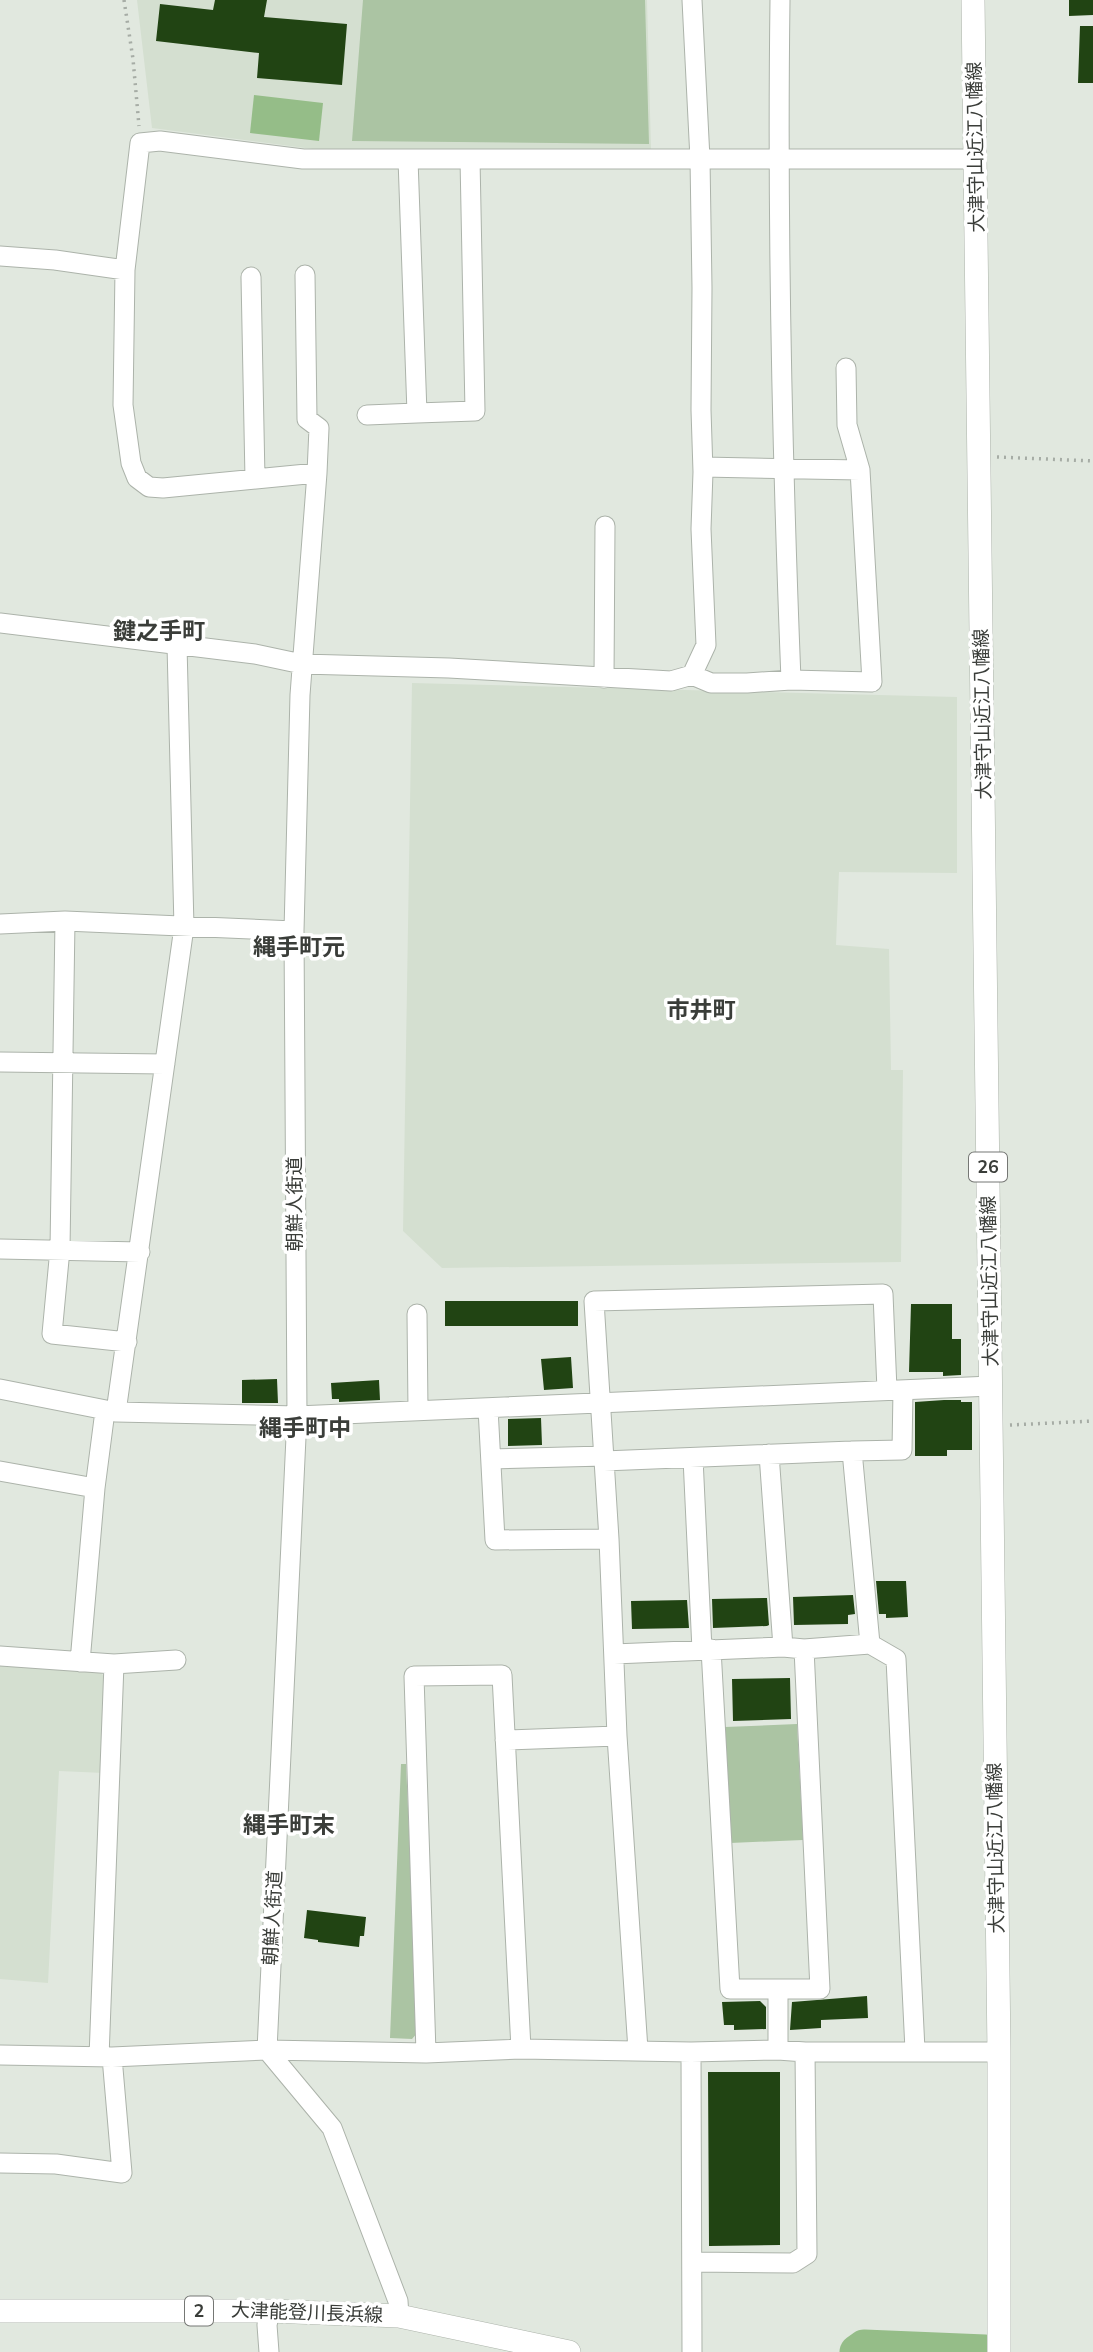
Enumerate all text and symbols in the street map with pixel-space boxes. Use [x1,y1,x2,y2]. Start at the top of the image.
street label: 大津守山近江八幡線 [962,61,990,233]
district label: 鍵之手町 [113,616,205,647]
street label: 大津守山近江八幡線 [969,628,997,800]
district label: 縄手町元 [253,932,345,963]
district label: 市井町 [667,995,736,1026]
road number: 26 [969,1152,1007,1182]
street label: 朝鮮人街道 [282,1156,308,1252]
street label: 大津守山近江八幡線 [976,1195,1004,1367]
district label: 縄手町中 [259,1413,351,1444]
street label: 大津守山近江八幡線 [982,1762,1010,1934]
district label: 縄手町末 [243,1810,335,1841]
street label: 朝鮮人街道 [258,1870,288,1966]
road number: 2 [185,2297,213,2326]
street label: 大津能登川長浜線 [231,2297,383,2329]

